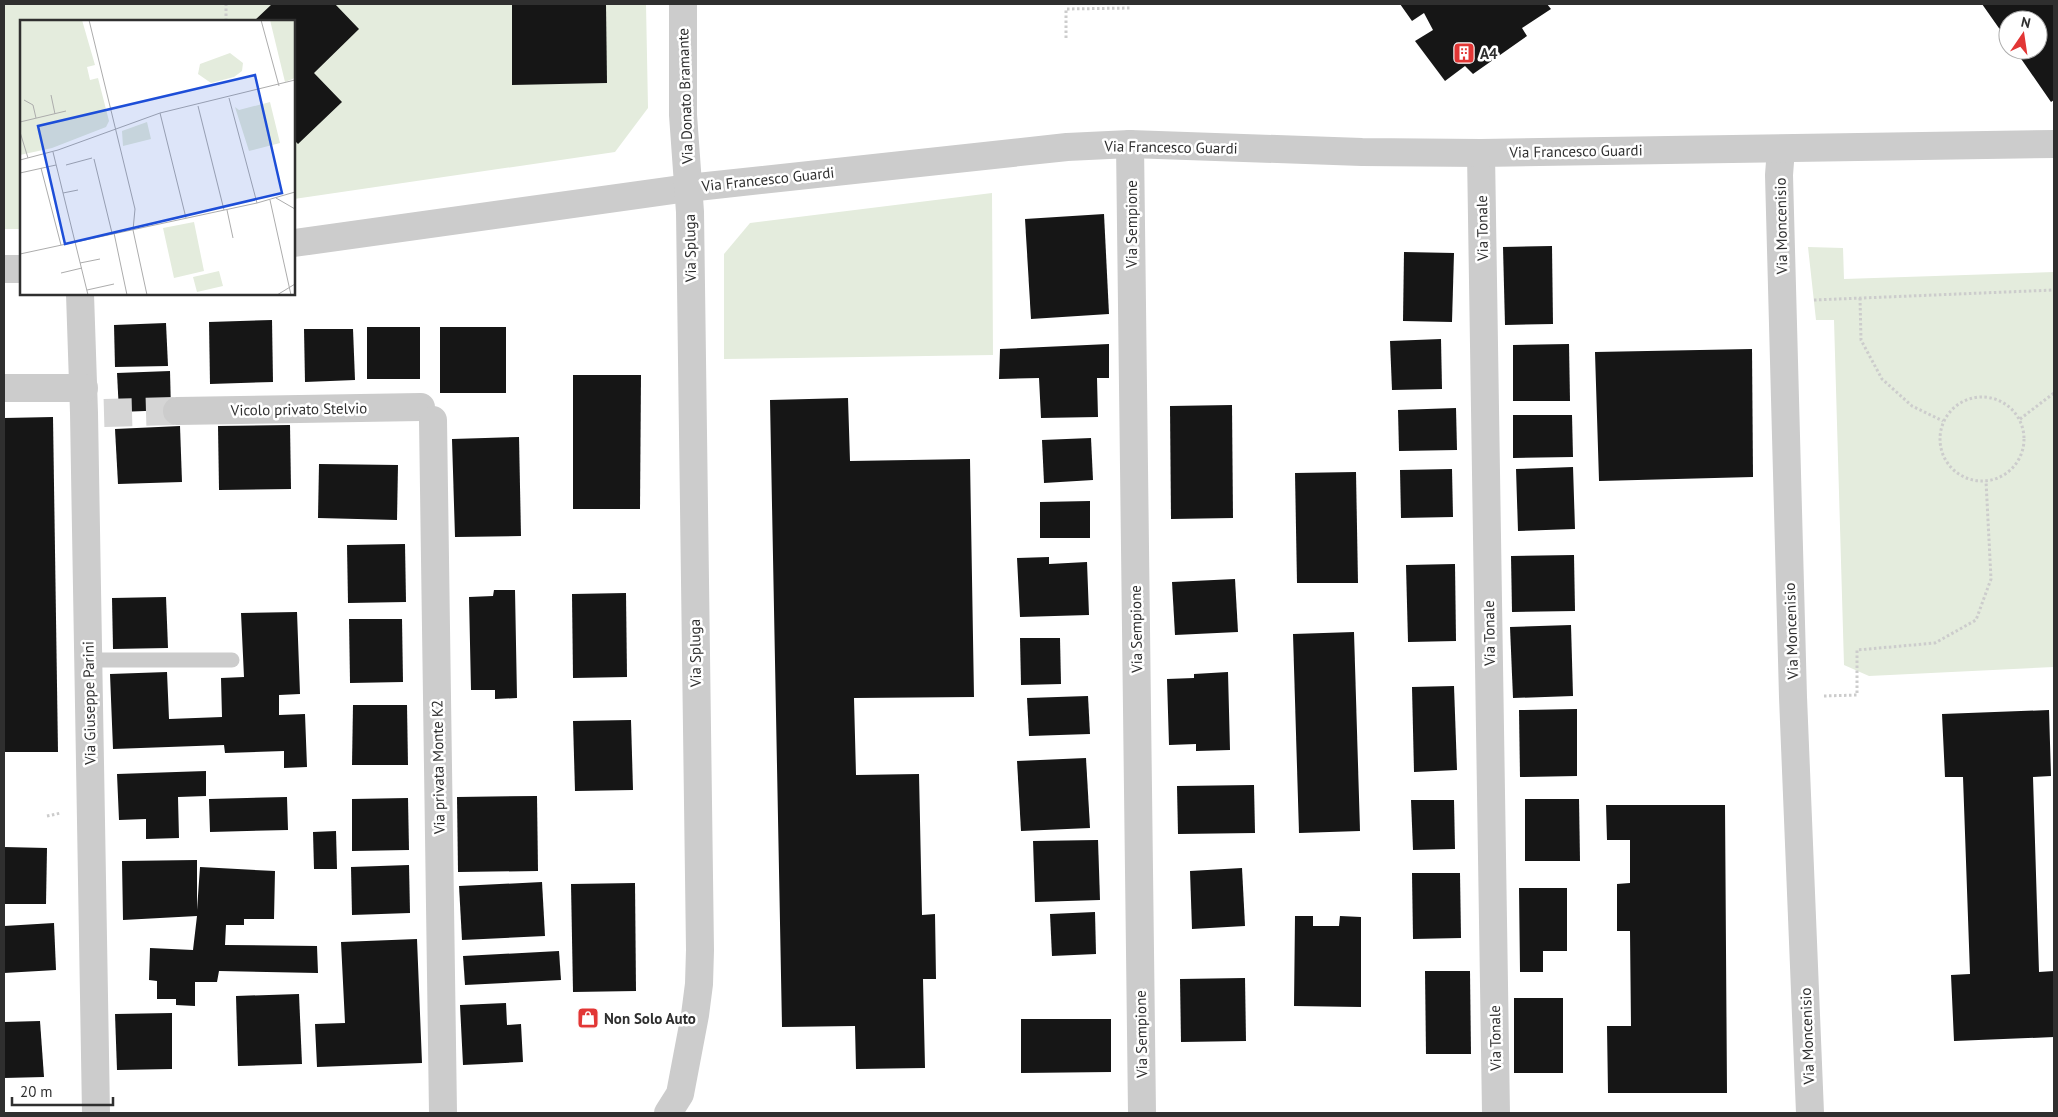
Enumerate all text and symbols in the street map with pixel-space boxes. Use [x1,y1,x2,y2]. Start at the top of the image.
north arrow [1998,10,2048,60]
text: N [2019,13,2032,32]
inset map [20,20,295,295]
street label: Via Donato Bramante [673,28,697,165]
building icon: A4 [1452,41,1476,65]
place label: A4 [1480,44,1498,63]
street label: Via Francesco Guardi [1103,136,1238,158]
street label: Via Francesco Guardi [1508,140,1643,162]
street label: Via Francesco Guardi [700,163,835,196]
street label: Via Moncenisio [1771,177,1791,276]
street label: Via Sempione [1122,180,1141,269]
street label: Via Tonale [1472,195,1492,262]
street label: Via Spluga [680,214,700,283]
street label: Vicolo privato Stelvio [230,398,367,420]
street label: Via Moncenisio [1780,582,1802,681]
street label: Via Sempione [1126,585,1146,674]
street label: Via Tonale [1479,600,1499,667]
street label: Via Spluga [685,619,705,688]
street label: Via Giuseppe Parini [78,641,100,766]
street label: Via privata Monte K2 [427,700,449,835]
street label: Via Moncenisio [1796,987,1818,1086]
street label: Via Sempione [1131,990,1151,1079]
street label: Via Tonale [1485,1005,1505,1072]
shop icon: Non Solo Auto [576,1006,600,1030]
place label: Non Solo Auto [604,1009,696,1028]
scale bar [12,1074,114,1106]
text: 20 m [20,1082,53,1101]

